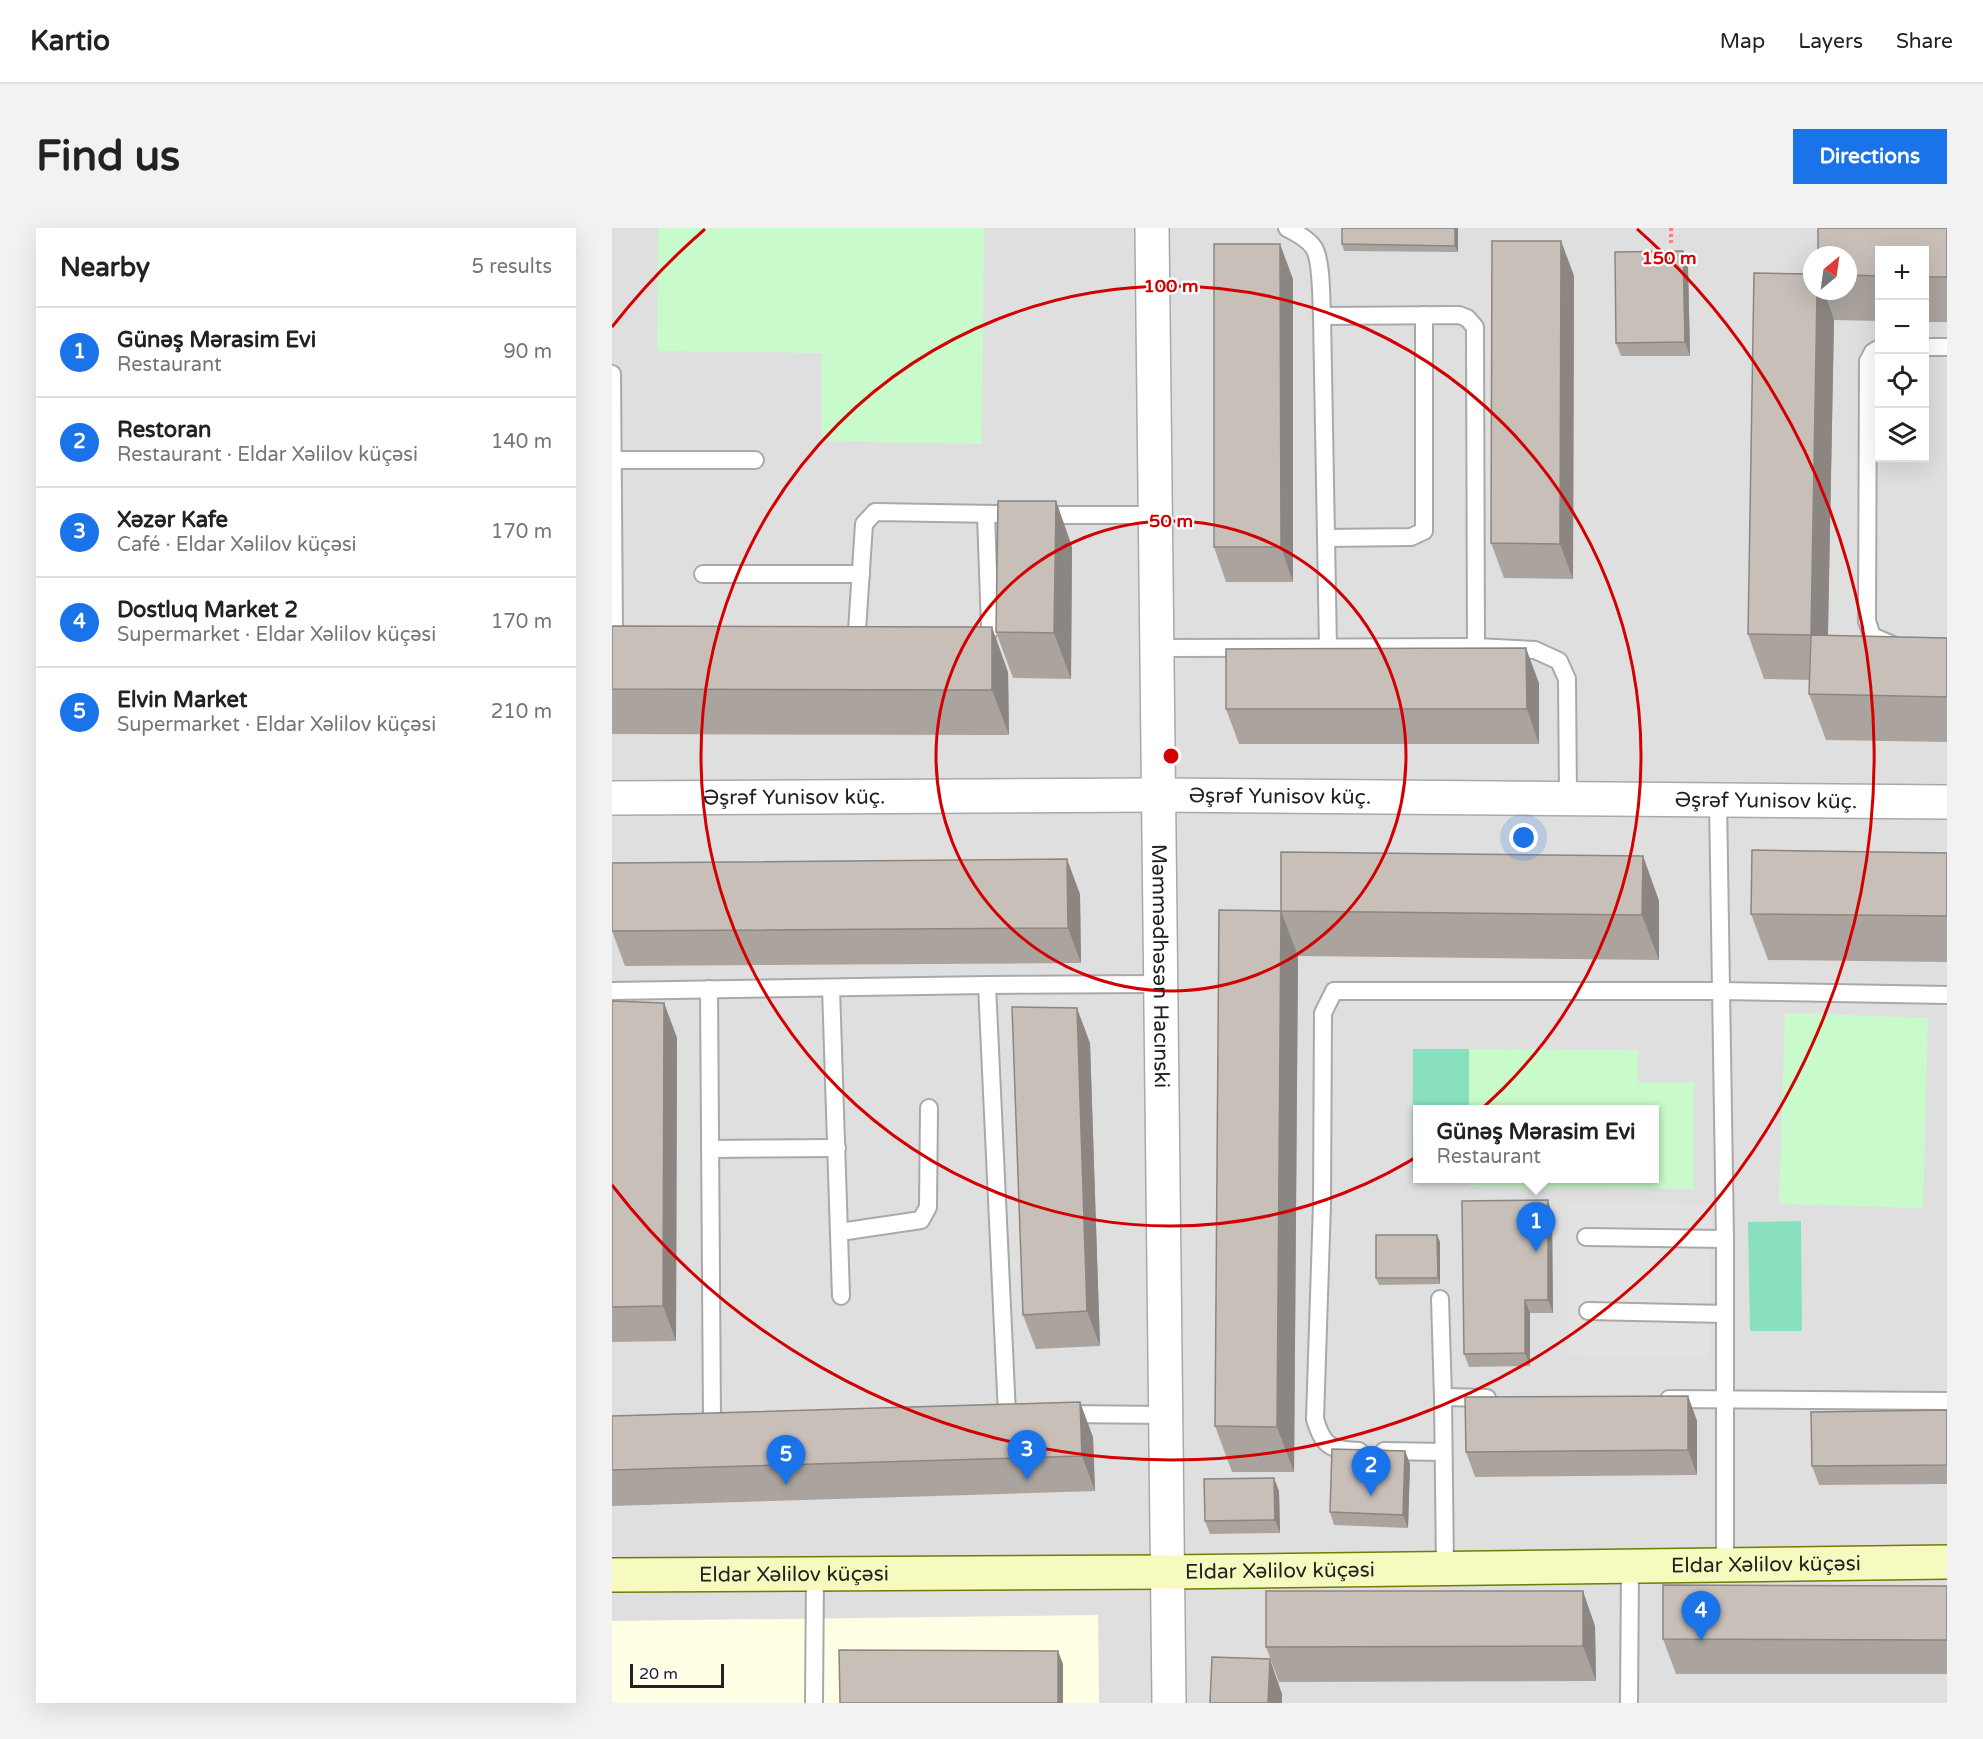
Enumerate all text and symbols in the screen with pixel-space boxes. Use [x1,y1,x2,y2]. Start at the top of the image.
text: Kartio [30,24,110,58]
text: Map [1720,29,1765,54]
text: Layers [1798,29,1863,54]
text: Share [1896,29,1953,54]
button: Directions [1793,129,1947,184]
text: Find us [36,131,180,182]
north arrow [1803,246,1857,300]
map controls [1875,246,1929,462]
button: + [1875,246,1929,300]
text: 150 m [1641,247,1697,269]
text: Nearby [60,252,150,283]
text: 5 results [472,255,552,279]
text: 100 m [1143,275,1199,297]
button: − [1875,300,1929,354]
text: Günəş Mərasim Evi [117,327,316,353]
text: 1 [73,340,86,364]
text: 90 m [503,340,552,364]
text: Restaurant [117,353,222,377]
button: locate [1875,354,1929,408]
button: layers [1875,408,1929,462]
text: Restoran [117,417,211,443]
text: 2 [73,430,86,454]
text: 140 m [491,430,552,454]
text: Restaurant · Eldar Xəlilov küçəsi [117,443,418,467]
text: Xəzər Kafe [117,507,228,533]
text: 50 m [1149,510,1193,532]
text: 3 [73,520,86,544]
text: 170 m [491,520,552,544]
text: Café · Eldar Xəlilov küçəsi [117,533,357,557]
text: Dostluq Market 2 [117,597,298,623]
text: 4 [73,610,86,634]
text: 170 m [491,610,552,634]
text: Supermarket · Eldar Xəlilov küçəsi [117,623,436,647]
text: Elvin Market [117,687,247,713]
text: 5 [73,700,86,724]
text: 210 m [491,700,552,724]
text: Supermarket · Eldar Xəlilov küçəsi [117,713,436,737]
centre of rings [1161,746,1181,766]
street label: Əşrəf Yunisov küç. [1189,783,1371,810]
street label: Əşrəf Yunisov küç. [703,785,885,811]
street label: Əşrəf Yunisov küç. [1675,788,1857,814]
your location [1509,823,1538,852]
street label: Məmmədhəsən Hacınski [1146,844,1174,1088]
popup [1413,1105,1659,1183]
text: Günəş Mərasim Evi [1436,1119,1636,1145]
text: Restaurant [1436,1145,1541,1169]
pin: 1 [1516,1202,1556,1252]
pin: 3 [1008,1430,1046,1480]
pin: 5 [766,1436,806,1485]
pin: 2 [1352,1446,1390,1496]
street label: Eldar Xəlilov küçəsi [1671,1551,1861,1579]
street label: Eldar Xəlilov küçəsi [1185,1557,1375,1585]
street label: Eldar Xəlilov küçəsi [699,1562,889,1588]
pin: 4 [1682,1592,1720,1641]
scale bar [630,1661,724,1688]
text: 20 m [639,1664,678,1684]

